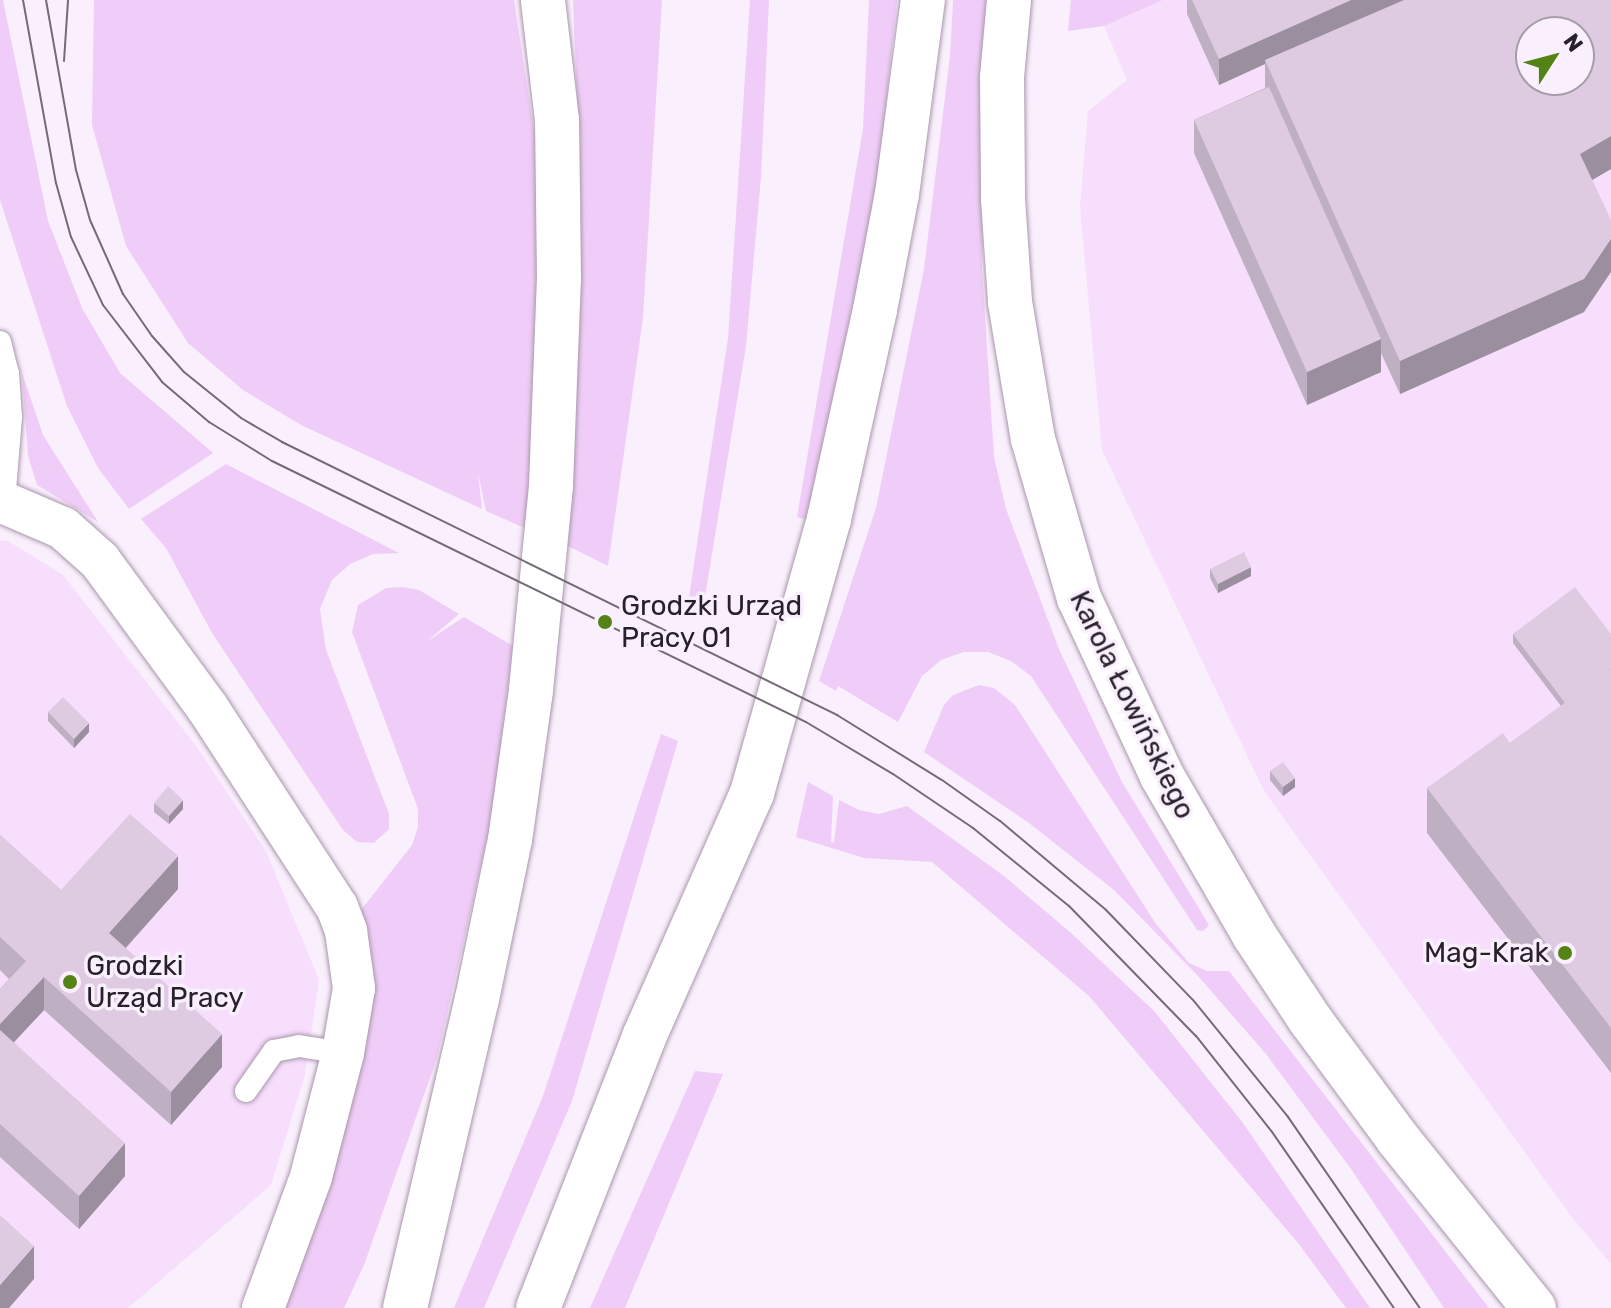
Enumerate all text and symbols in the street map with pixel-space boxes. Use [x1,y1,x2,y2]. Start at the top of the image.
north arrow [1515,16,1595,96]
text: N [1558,28,1589,57]
street label: Karola Łowińskiego [1062,586,1202,824]
place label: Grodzki Urząd Pracy 01 [621,589,802,655]
marker: Grodzki Urząd Pracy 01 [596,613,614,631]
place label: Mag-Krak [1424,936,1549,970]
marker: Mag-Krak [1556,944,1574,962]
place label: Grodzki Urząd Pracy [86,949,244,1015]
marker: Grodzki Urząd Pracy [61,973,79,991]

